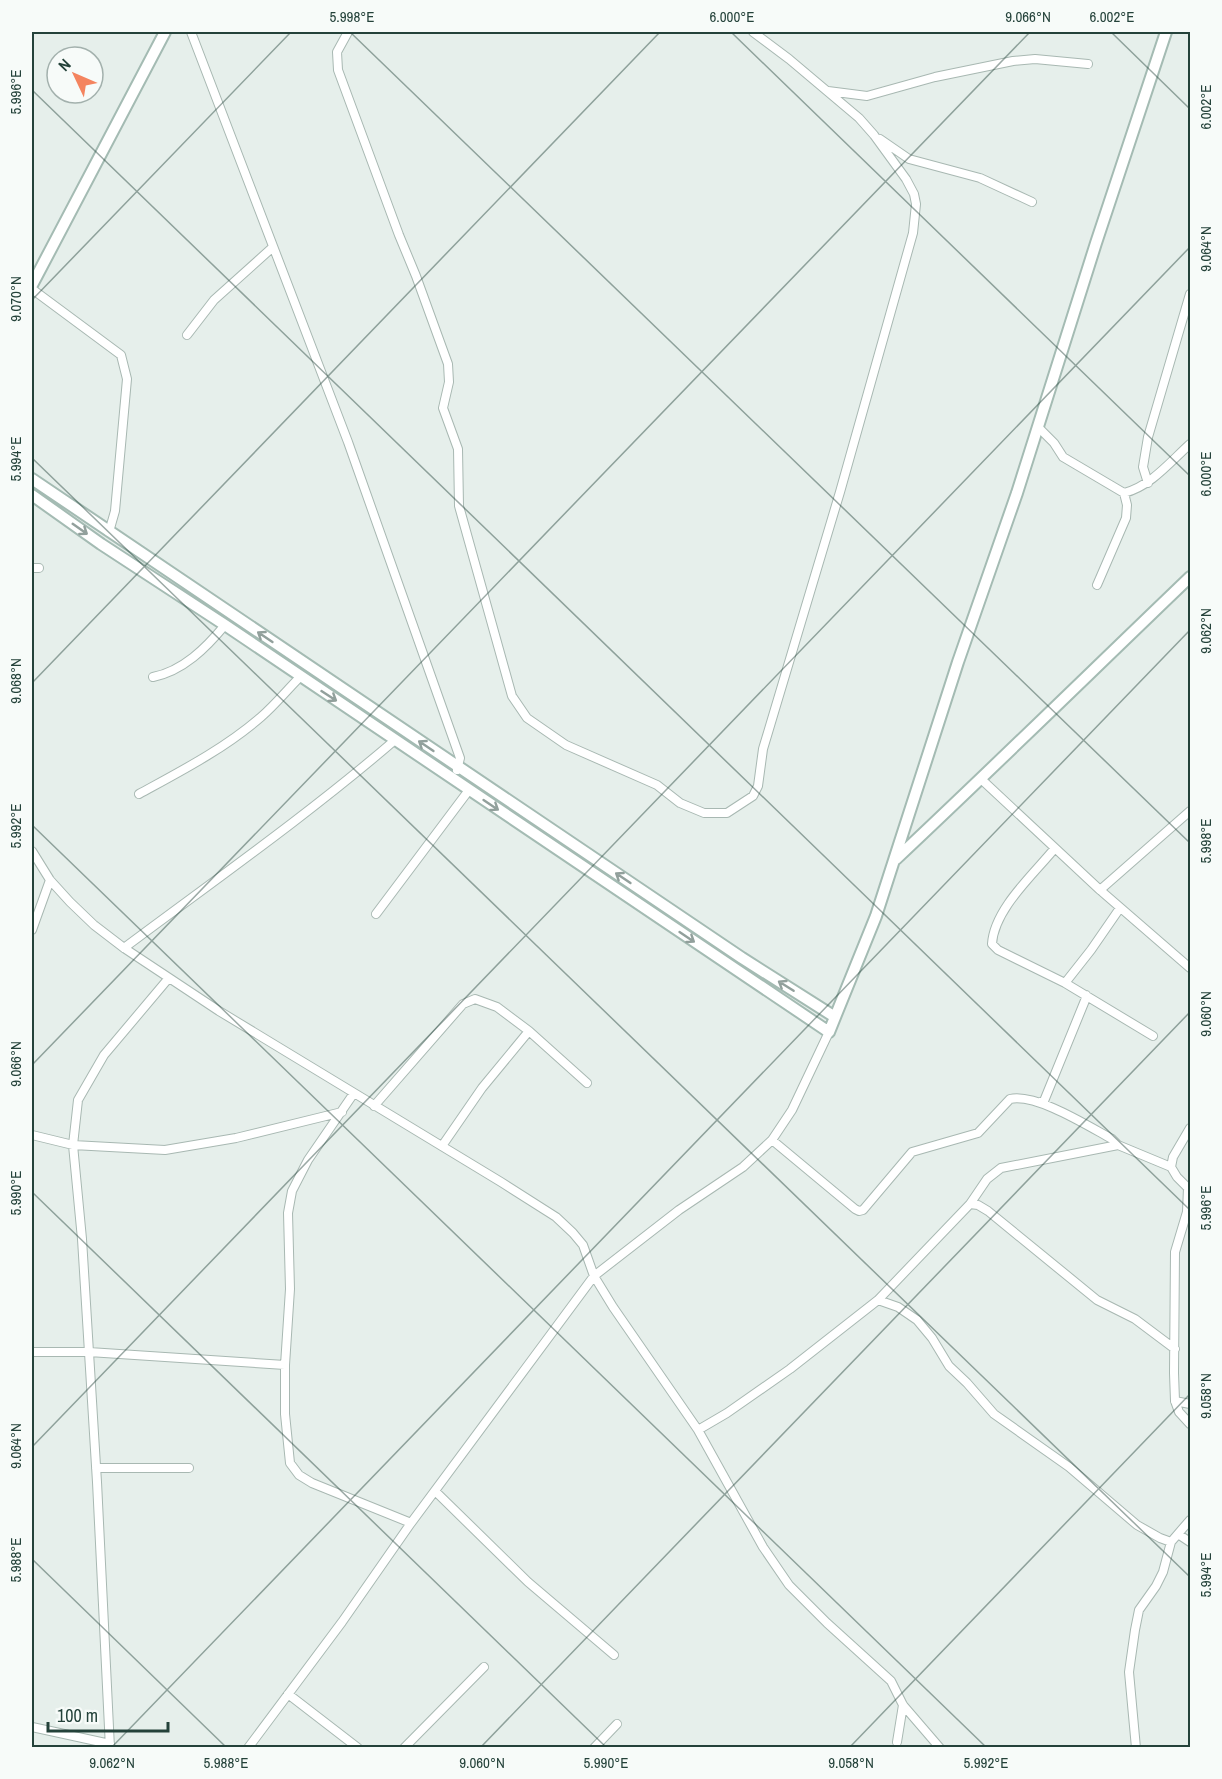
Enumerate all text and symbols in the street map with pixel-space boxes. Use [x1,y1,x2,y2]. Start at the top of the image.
text: 5.998°E [330,6,375,27]
text: 6.000°E [710,6,755,27]
text: 9.066°N [1005,6,1051,27]
text: 6.002°E [1090,6,1135,27]
north arrow [45,45,105,105]
text: N [53,54,75,76]
text: 5.996°E [5,70,26,115]
text: 6.002°E [1195,85,1216,130]
text: 9.064°N [1195,226,1216,272]
text: 9.070°N [5,276,26,322]
text: 5.994°E [5,437,26,482]
text: 6.000°E [1195,452,1216,497]
one-way arrow [71,523,87,535]
text: 9.062°N [1195,608,1216,654]
one-way arrow [257,631,273,643]
text: 9.068°N [5,658,26,704]
one-way arrow [320,690,336,702]
one-way arrow [419,740,435,752]
one-way arrow [482,798,499,811]
text: 5.992°E [5,804,26,849]
text: 5.998°E [1195,819,1216,864]
one-way arrow [615,872,632,884]
one-way arrow [679,931,695,943]
one-way arrow [778,980,794,992]
text: 9.060°N [1195,991,1216,1037]
text: 9.066°N [5,1041,26,1087]
text: 5.990°E [5,1171,26,1216]
text: 5.996°E [1195,1186,1216,1231]
text: 9.058°N [1195,1373,1216,1419]
text: 9.064°N [5,1423,26,1469]
text: 5.988°E [5,1538,26,1583]
text: 5.994°E [1195,1553,1216,1598]
scale bar [48,1695,168,1733]
text: 100 m [57,1703,98,1728]
text: 9.062°N [89,1752,135,1773]
text: 5.988°E [204,1752,249,1773]
text: 9.060°N [459,1752,505,1773]
text: 5.990°E [584,1752,629,1773]
text: 9.058°N [828,1752,874,1773]
text: 5.992°E [964,1752,1009,1773]

